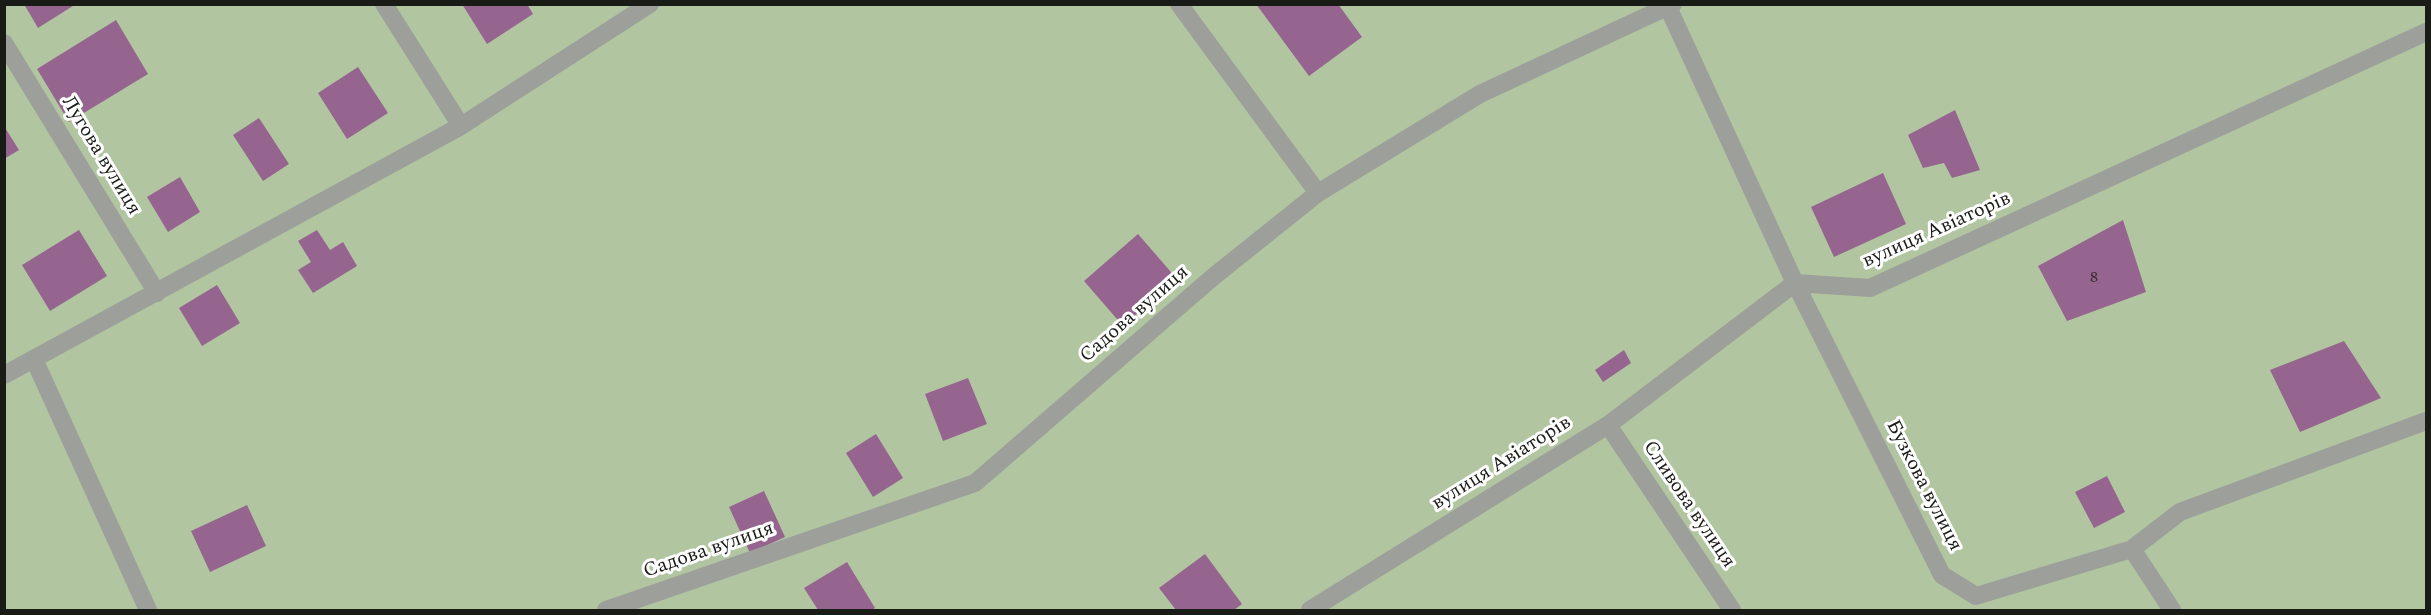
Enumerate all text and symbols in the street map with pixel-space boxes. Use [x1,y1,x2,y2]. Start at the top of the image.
street label: Лугова вулиця [55,92,145,220]
street label: вулиця Авіаторів [1859,188,2015,274]
street label: Садова вулиця [1076,261,1194,369]
house number: 8 [2090,269,2098,289]
street label: вулиця Авіаторів [1428,412,1576,516]
street label: Бузкова вулиця [1880,416,1966,556]
street label: Сливова вулиця [1637,437,1739,573]
street label: Садова вулиця [641,517,777,585]

